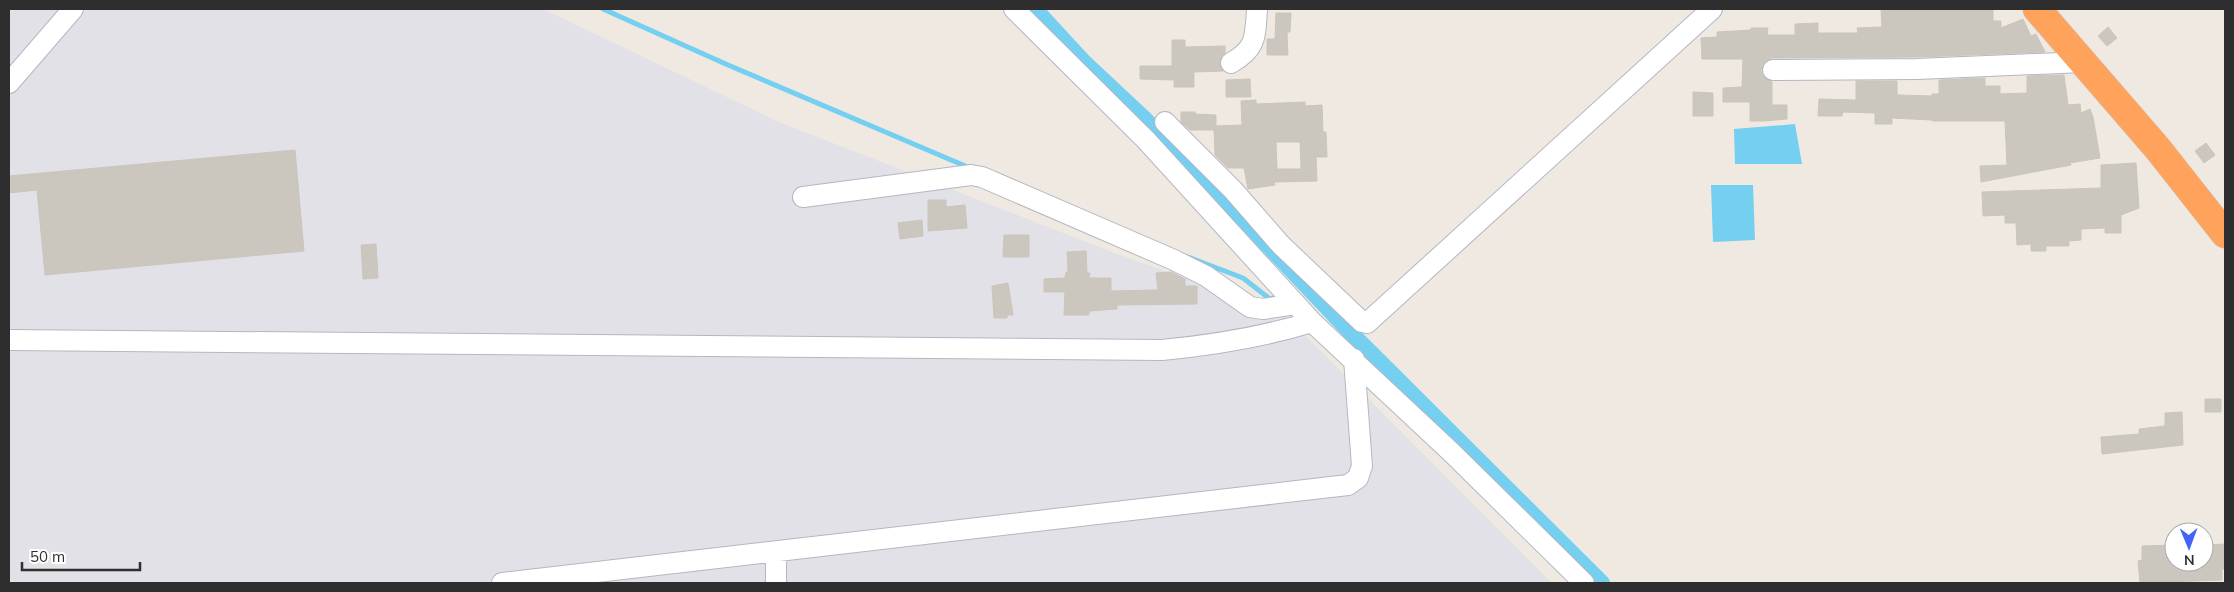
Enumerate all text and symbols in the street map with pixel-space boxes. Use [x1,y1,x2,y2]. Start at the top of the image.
north arrow [2164,522,2214,572]
scale bar [22,540,140,572]
text: 50 m [30,547,65,566]
text: N [2184,551,2195,569]

